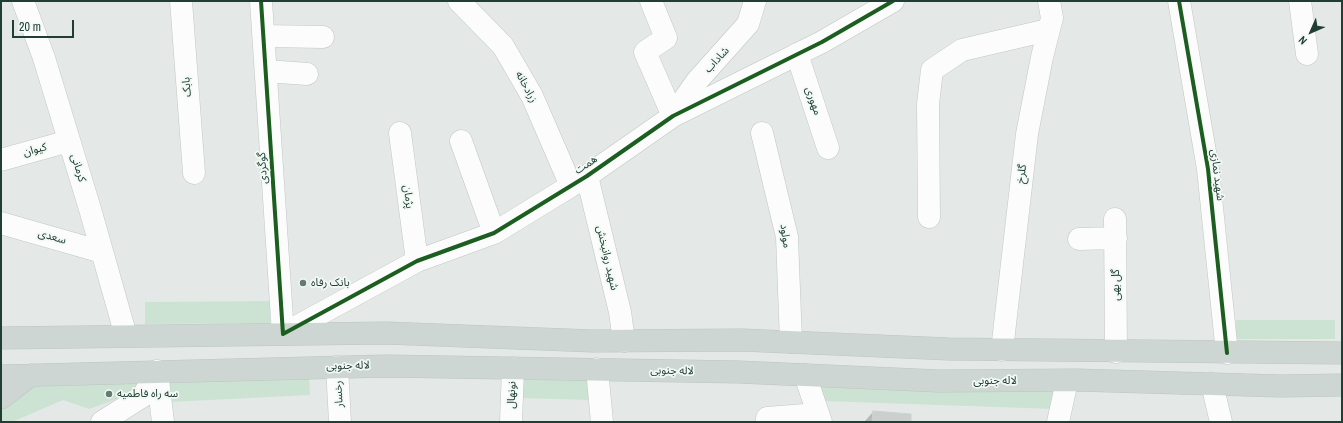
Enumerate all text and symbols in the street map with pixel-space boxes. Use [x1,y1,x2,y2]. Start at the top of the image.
scale bar [14,12,76,38]
north arrow [1291,12,1331,52]
text: 20 m [19,19,41,35]
text: N [1295,33,1310,48]
street label: شاداب [702,44,732,76]
street label: زرادخانه [512,69,540,105]
street label: بابک [180,77,194,97]
street label: مهوری [802,85,824,117]
street label: کیوان [22,141,48,159]
street label: شهید نمازی [1207,149,1227,201]
street label: کرمانی [68,152,88,184]
street label: گوگردی [255,152,271,184]
street label: همت [572,153,600,177]
street label: گلرخ [1014,164,1030,184]
street label: پژمان [400,184,416,210]
street label: مولود [777,223,793,249]
street label: شهید روانبخش [593,224,621,292]
street label: سعدی [36,227,68,247]
street label: گل بهی [1109,269,1123,301]
place label: بانک رفاه [311,276,350,290]
marker: بانک رفاه [298,278,308,288]
street label: لاله جنوبی [326,359,370,373]
street label: لاله جنوبی [650,364,694,378]
street label: لاله جنوبی [973,374,1017,388]
street label: رخسار [332,380,346,408]
street label: نونهال [505,381,519,409]
place label: سه راه فاطمیه [117,387,178,401]
marker: سه راه فاطمیه [104,389,114,399]

